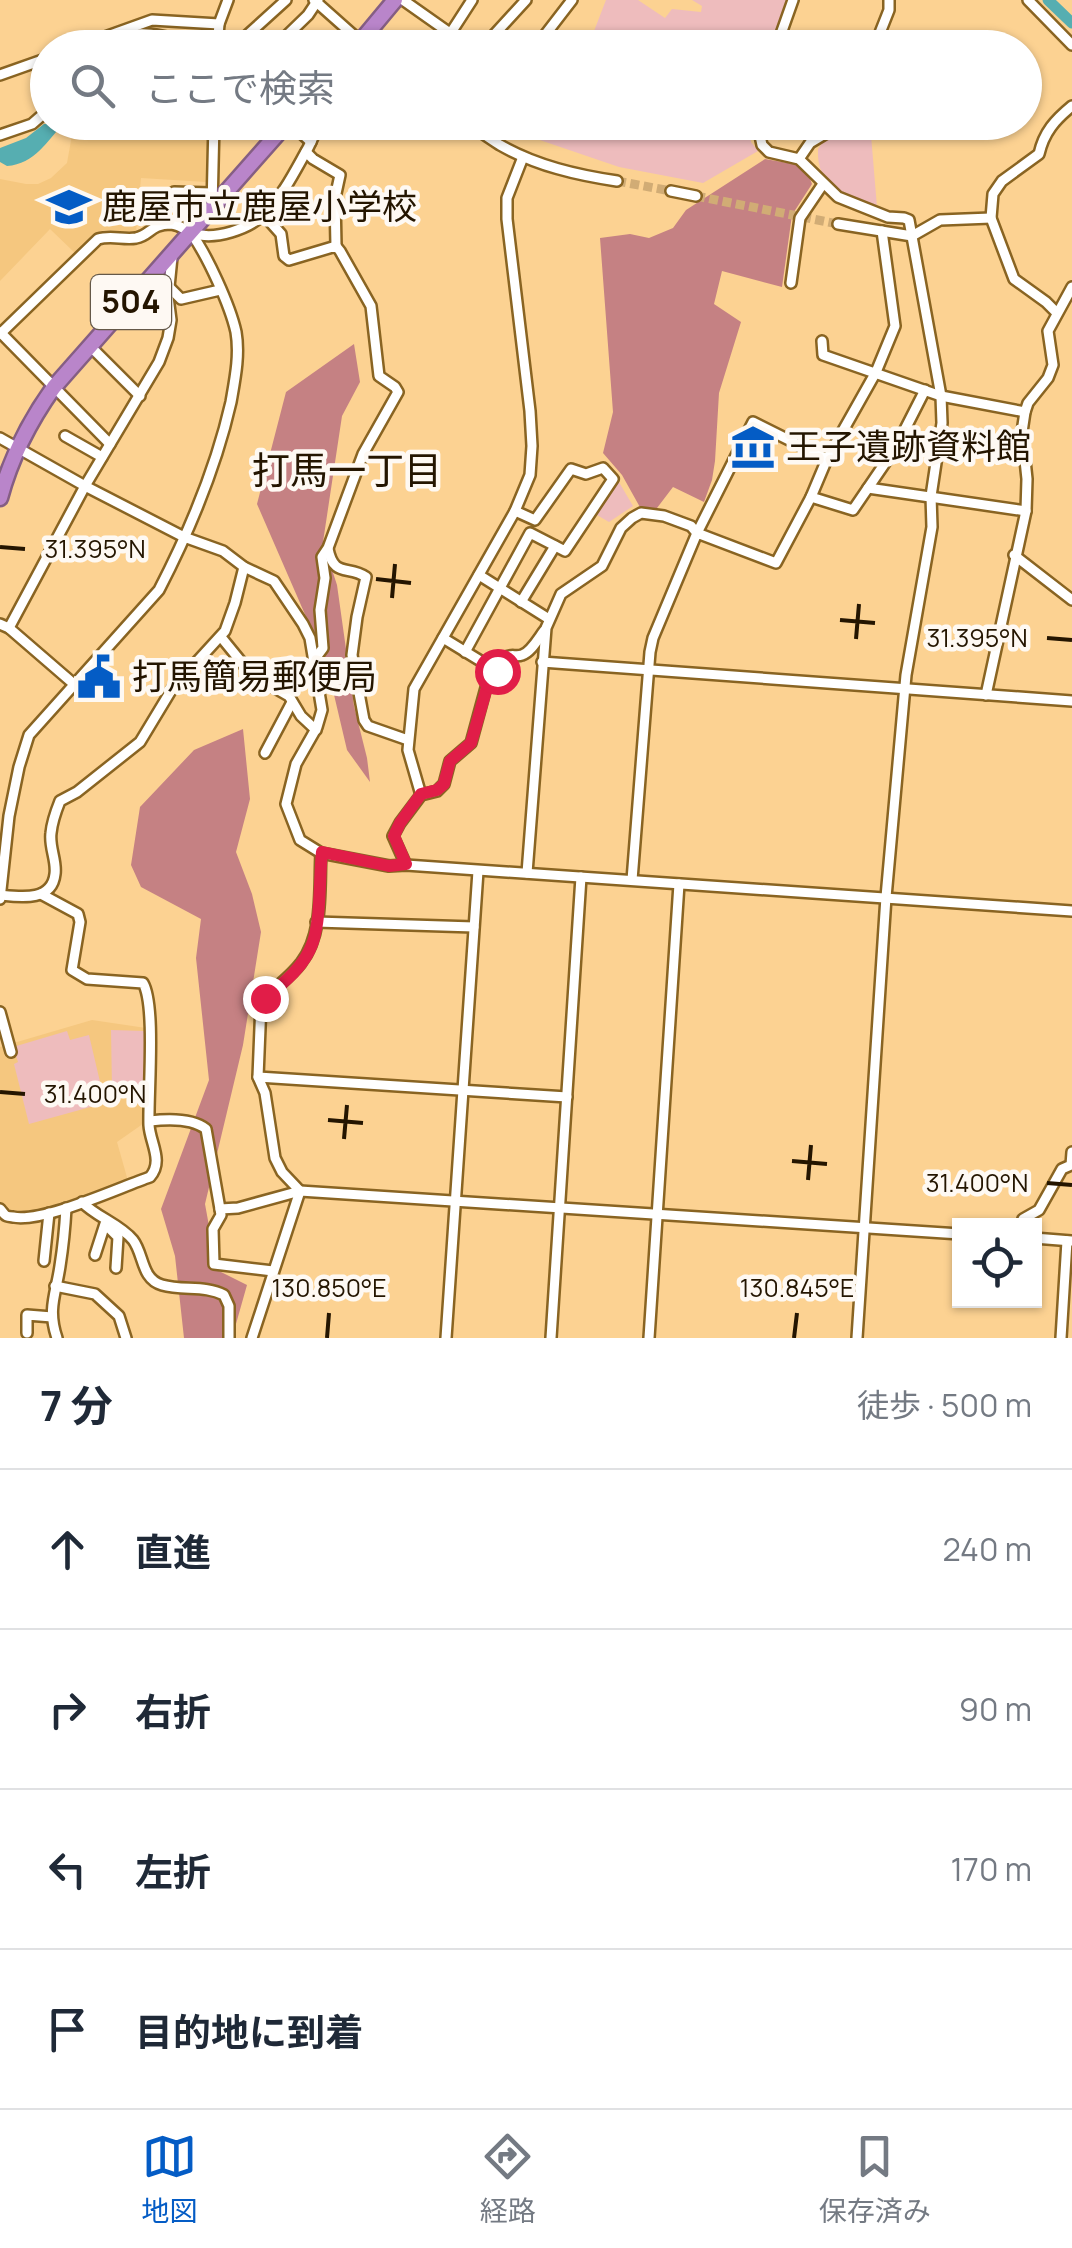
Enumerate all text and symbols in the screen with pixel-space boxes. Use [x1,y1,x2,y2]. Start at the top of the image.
search box [30,30,1042,140]
icon: search [65,58,120,113]
text: ここで検索 [145,61,335,113]
place label: 鹿屋市立鹿屋小学校 [102,182,417,230]
school or university icon: 鹿屋市立鹿屋小学校 [45,183,93,231]
road number: 504 [91,275,171,329]
place label: 王子遺跡資料館 [786,422,1031,470]
museum icon: 王子遺跡資料館 [729,423,777,471]
district label: 打馬一丁目 [252,443,442,495]
text: 31.395°N [44,531,146,566]
text: 31.395°N [926,620,1028,655]
route start [475,649,521,695]
place label: 打馬簡易郵便局 [132,652,377,700]
public building icon: 打馬簡易郵便局 [75,653,123,701]
route end [243,976,289,1022]
text: 31.400°N [44,1076,146,1111]
text: 31.400°N [926,1165,1028,1200]
map controls [952,1218,1042,1308]
button: locate [952,1218,1042,1308]
text: 130.850°E [272,1270,386,1305]
text: 130.845°E [740,1270,854,1305]
text: 7 分 [40,1376,113,1434]
text: 徒歩 · 500 m [857,1383,1032,1427]
icon: ahead [40,1522,95,1577]
text: 直進 [135,1525,211,1577]
text: 240 m [942,1527,1032,1571]
icon: right [40,1682,95,1737]
text: 右折 [135,1685,211,1737]
text: 90 m [959,1687,1032,1731]
icon: left [40,1842,95,1897]
text: 左折 [135,1845,211,1897]
text: 170 m [950,1847,1032,1891]
icon: arrive [40,2002,95,2057]
text: 目的地に到着 [135,2005,363,2057]
tab: 地図 [141,2129,197,2229]
tab: 経路 [480,2129,536,2229]
tab: 保存済み [819,2129,931,2229]

